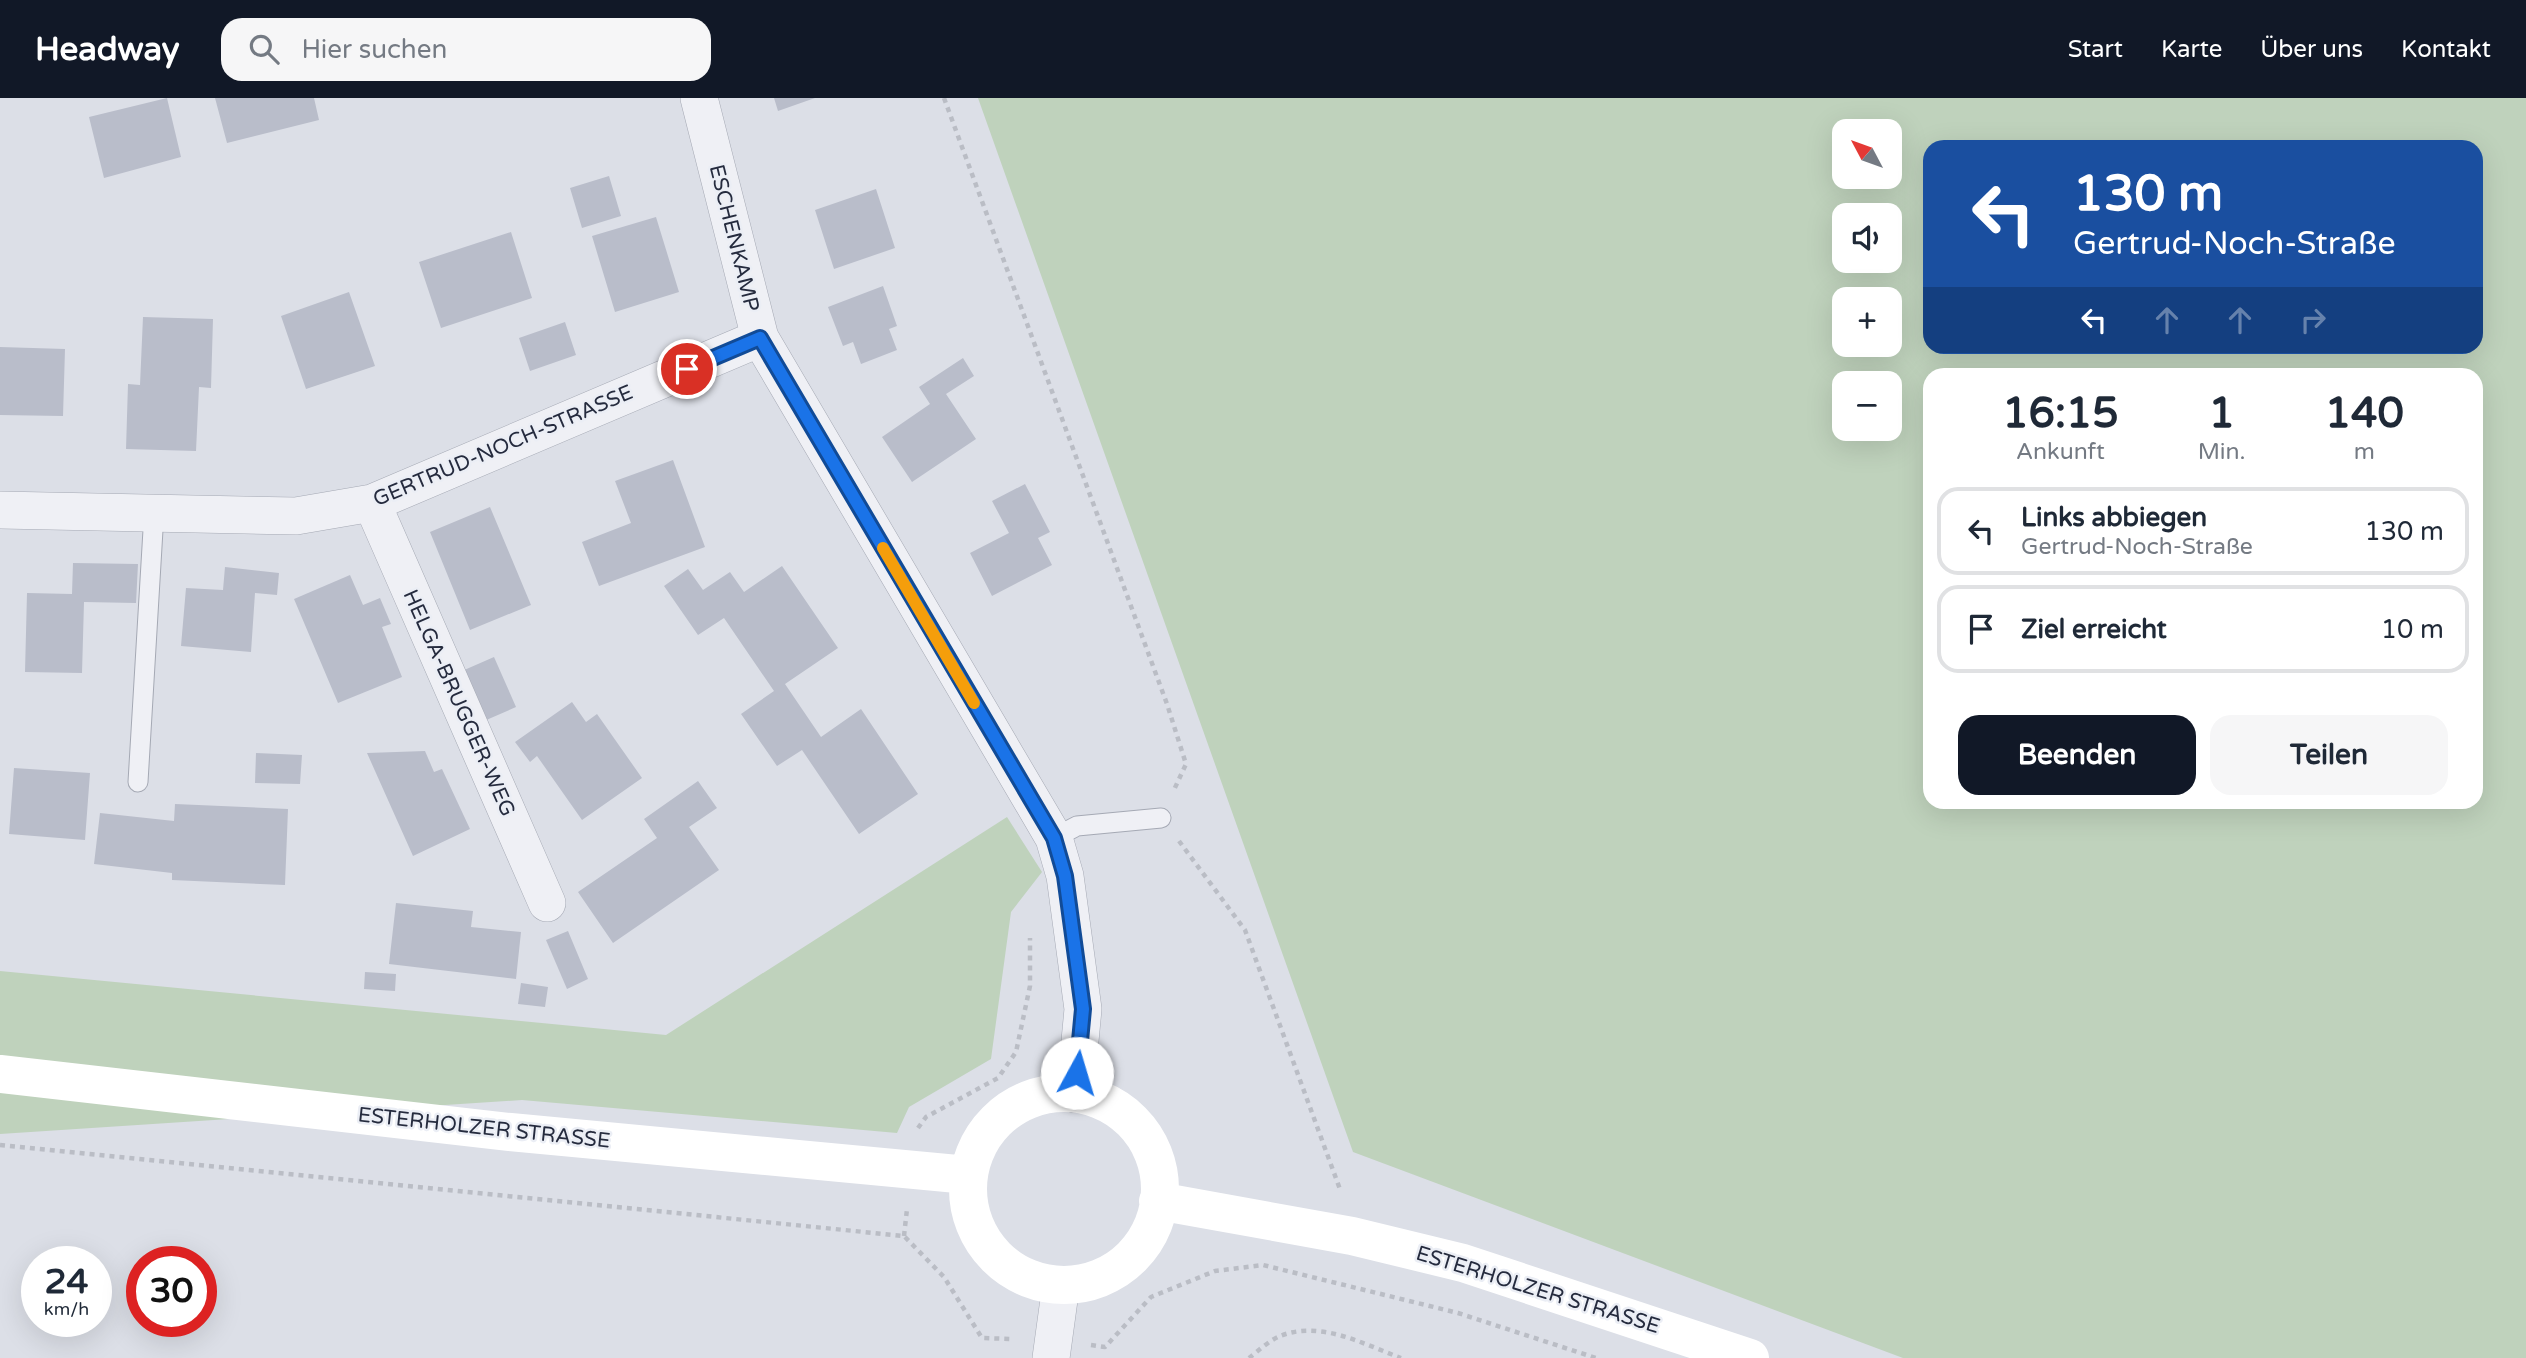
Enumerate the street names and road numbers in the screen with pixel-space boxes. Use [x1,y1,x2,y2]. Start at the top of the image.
street label: ESCHENKAMP [704,162,764,314]
street label: GERTRUD-NOCH-STRASSE [369,380,637,512]
street label: HELGA-BRUGGER-WEG [398,586,520,820]
street label: ESTERHOLZER STRASSE [357,1102,611,1154]
street label: ESTERHOLZER STRASSE [1413,1241,1663,1339]

